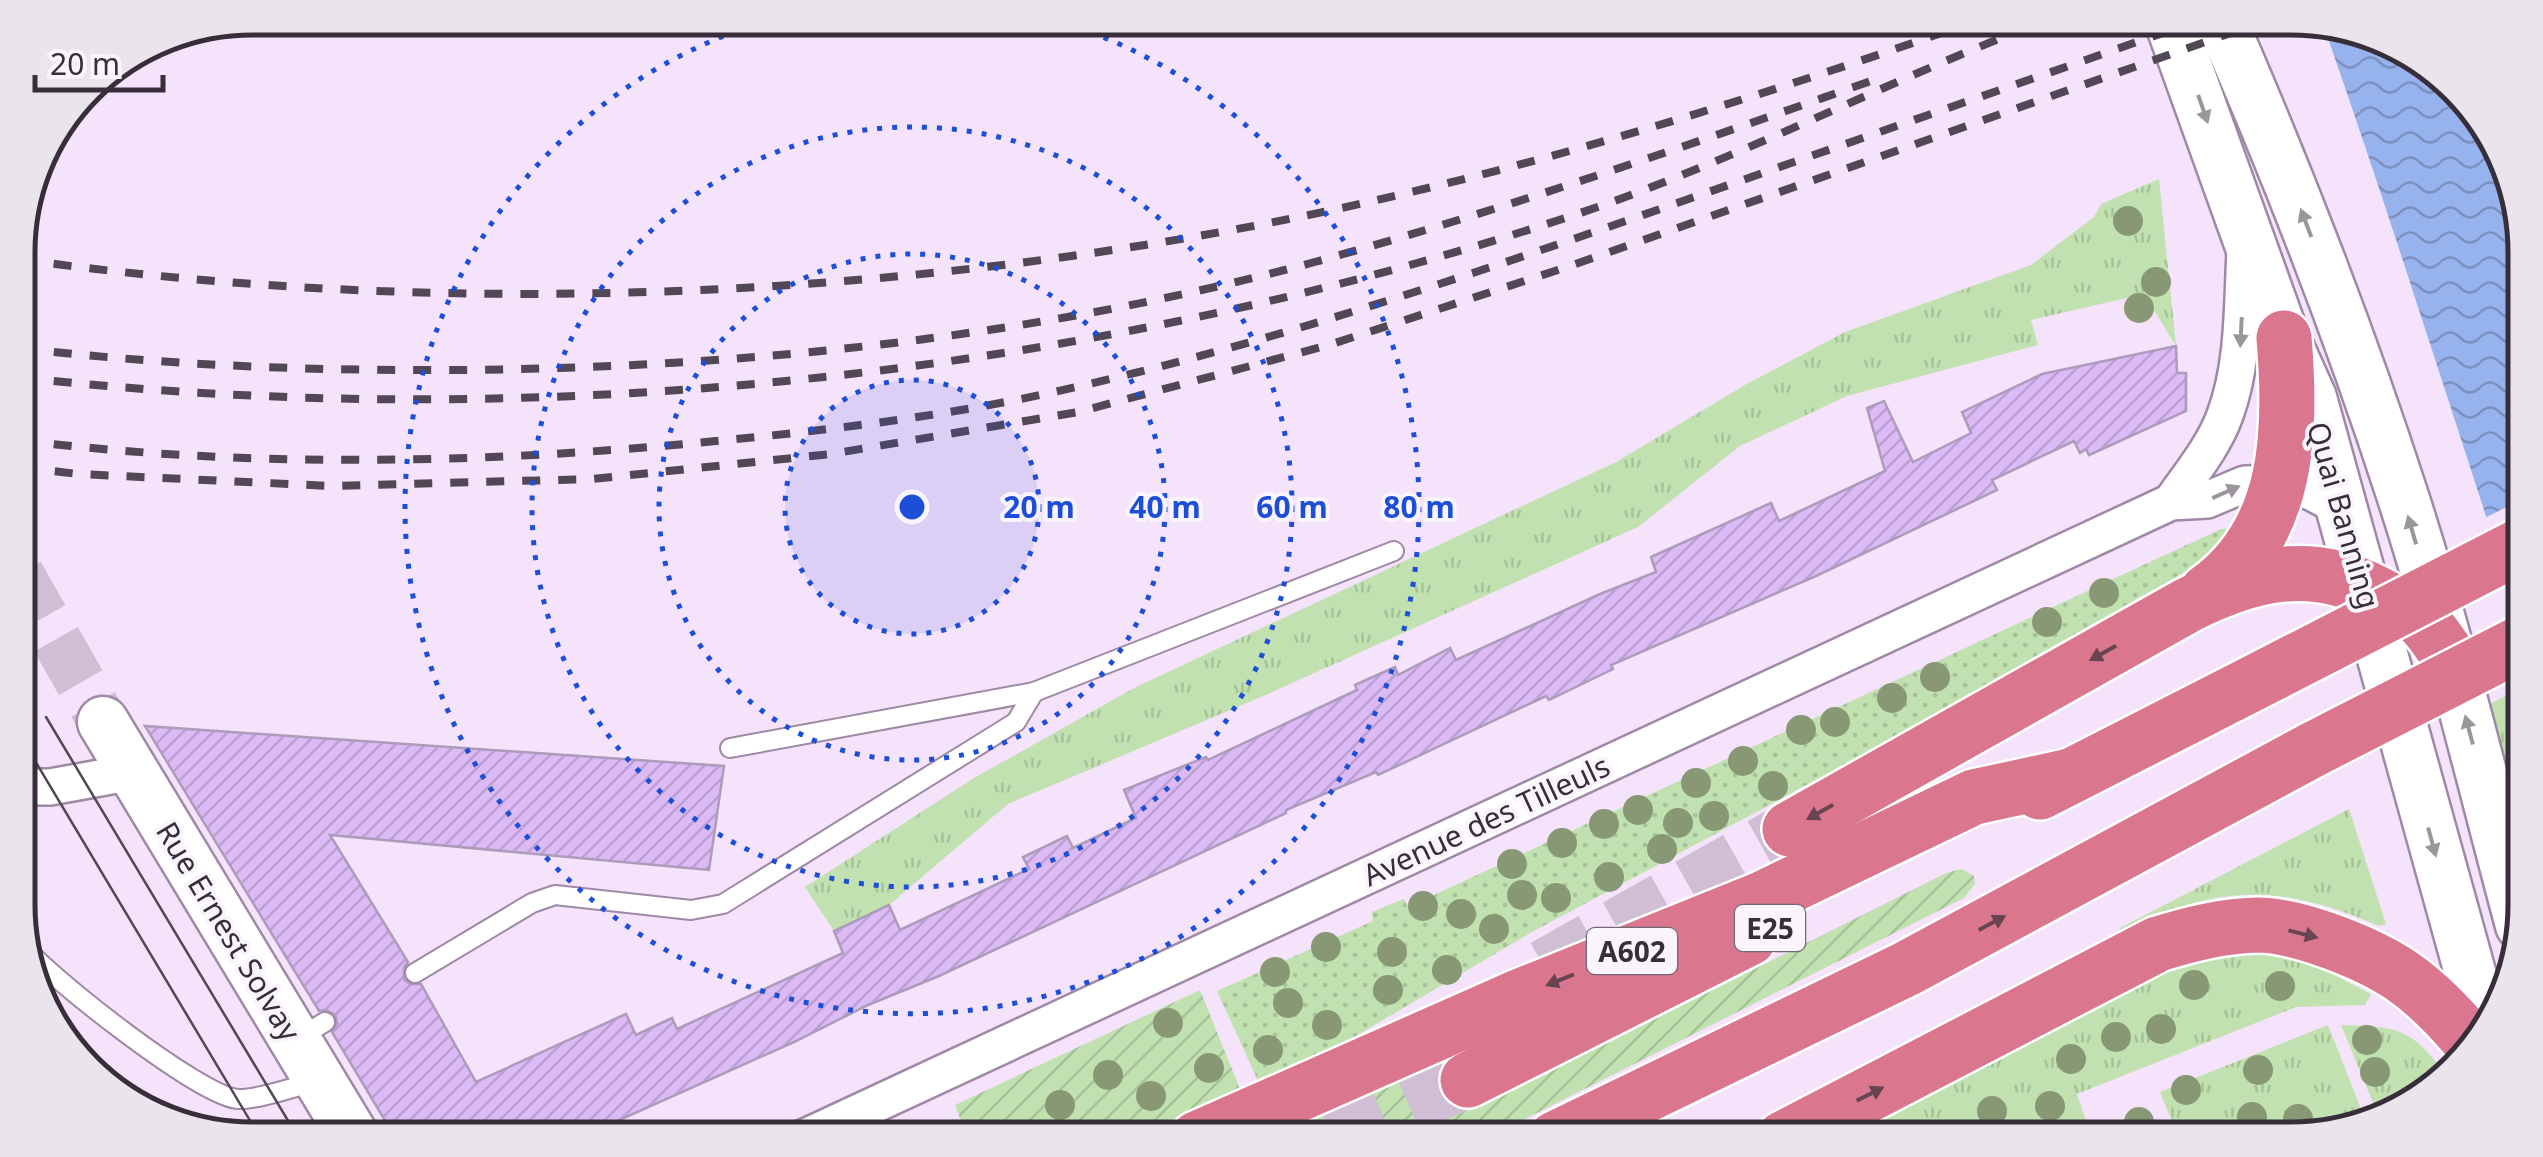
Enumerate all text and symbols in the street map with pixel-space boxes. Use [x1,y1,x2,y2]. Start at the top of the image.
scale bar [35,30,162,92]
text: 20 m [50,43,120,84]
one-way arrow [2197,94,2212,124]
one-way arrow [2297,207,2313,237]
one-way arrow [2233,317,2249,349]
street label: Quai Banning [2298,417,2390,613]
one-way arrow [2211,484,2241,500]
text: 20 m [1003,486,1075,527]
text: 40 m [1129,486,1201,527]
text: 60 m [1256,486,1328,527]
text: 80 m [1383,486,1455,527]
centre of rings [894,489,930,525]
one-way arrow [2404,514,2419,544]
one-way arrow [2089,644,2117,661]
one-way arrow [2461,714,2477,745]
street label: Avenue des Tilleuls [1356,745,1616,895]
one-way arrow [1805,804,1834,821]
street label: Rue Ernest Solvay [147,814,311,1049]
one-way arrow [2425,826,2441,857]
road number: E25 [1735,905,1805,951]
one-way arrow [1977,914,2006,931]
one-way arrow [2288,927,2319,942]
road number: A602 [1587,928,1677,974]
one-way arrow [1545,973,1575,989]
one-way arrow [1855,1086,1884,1103]

